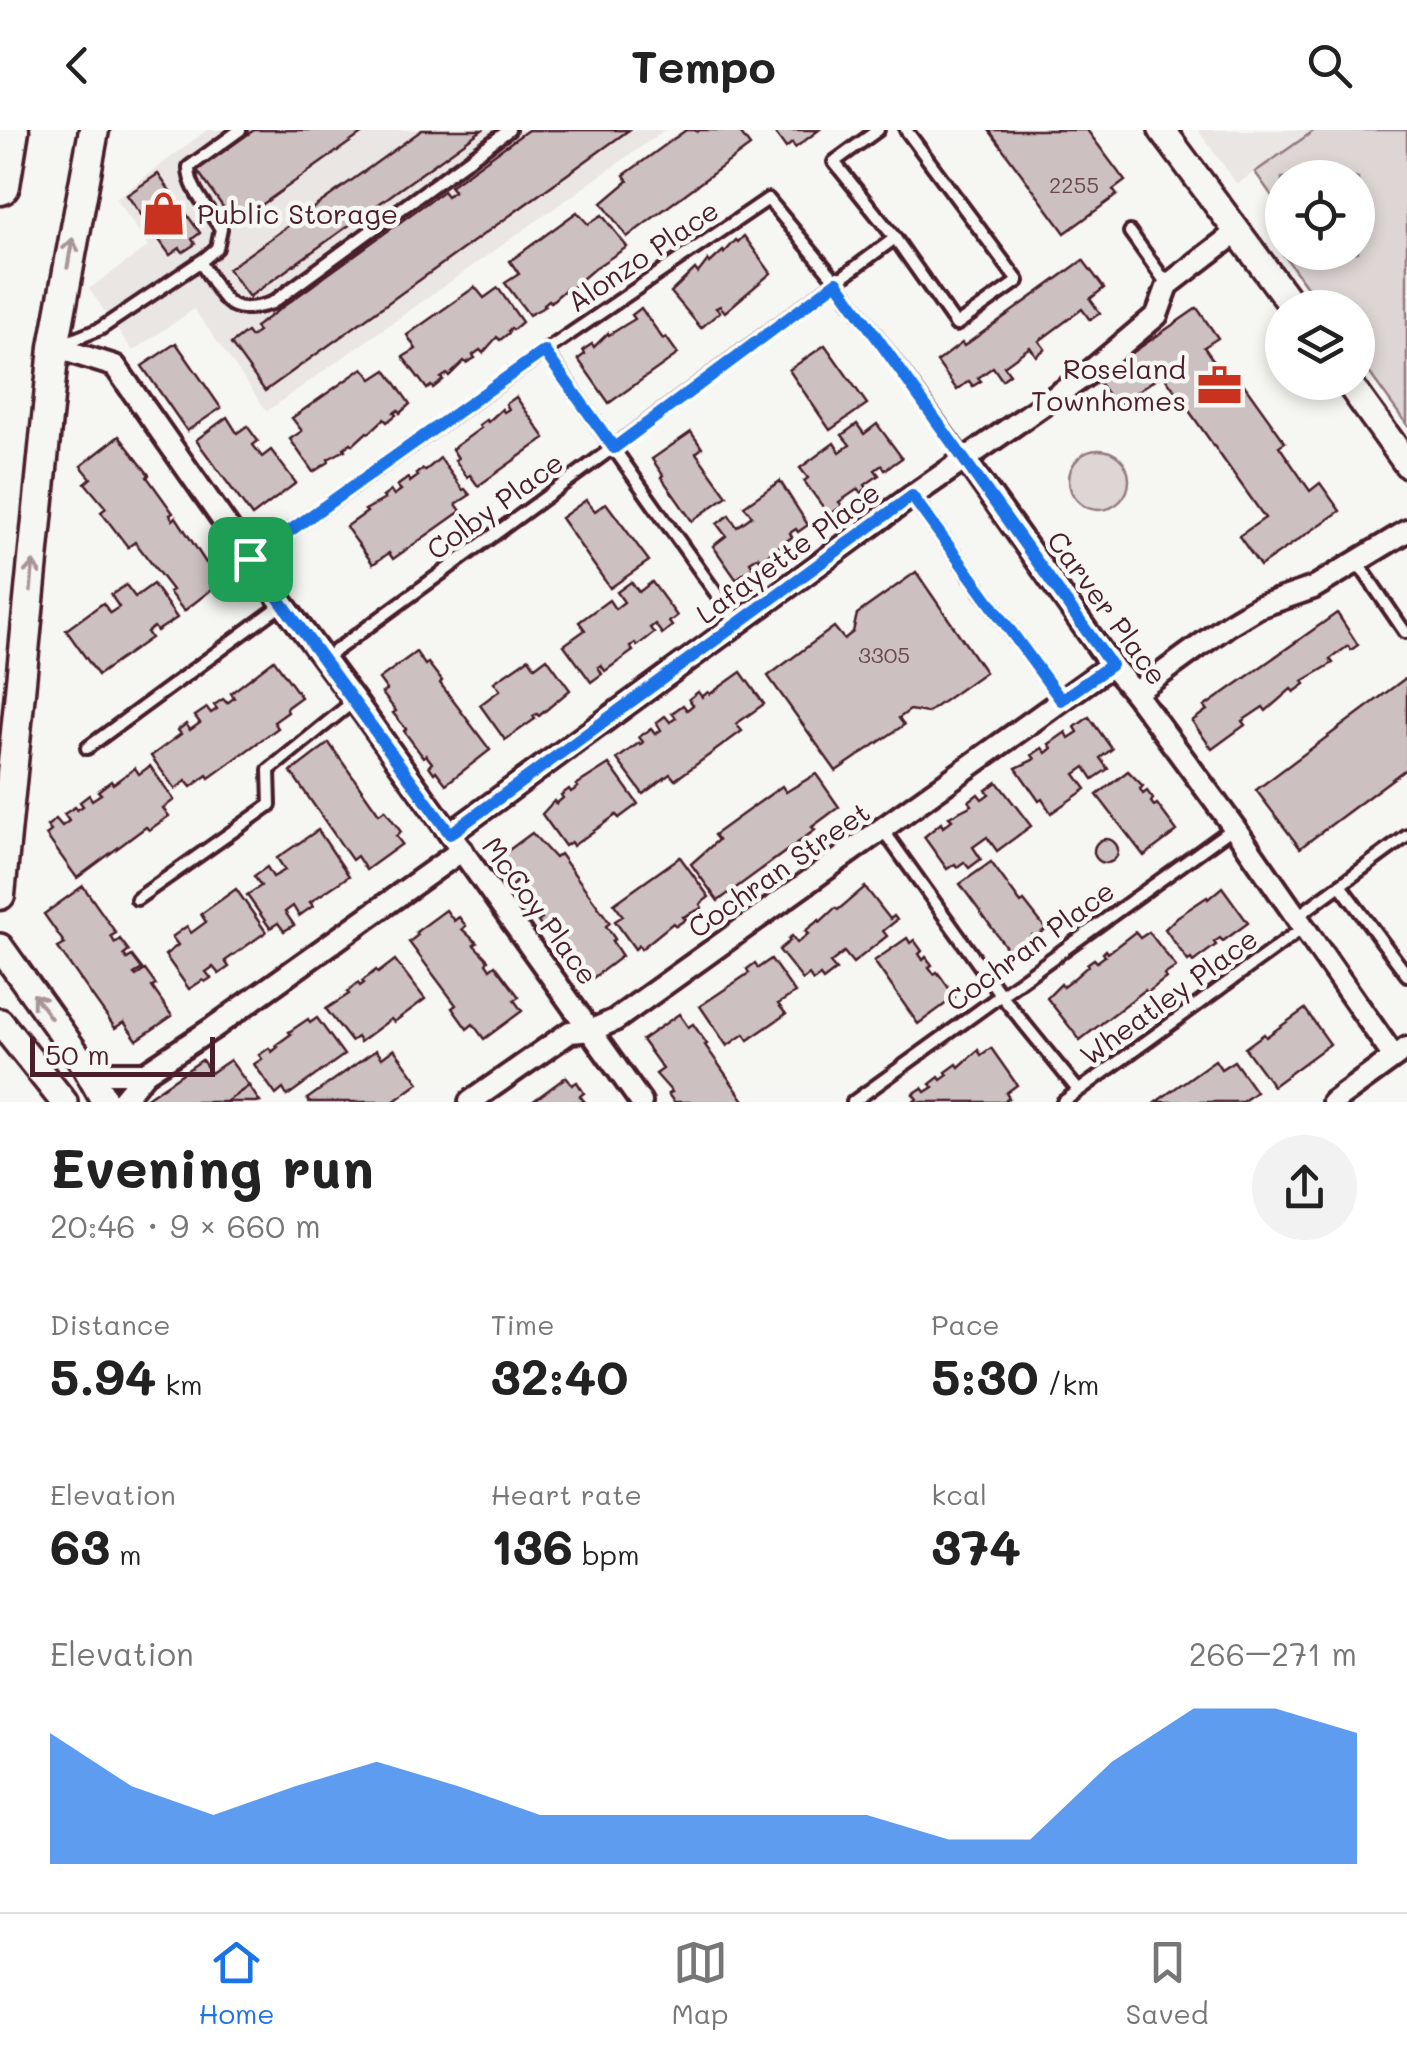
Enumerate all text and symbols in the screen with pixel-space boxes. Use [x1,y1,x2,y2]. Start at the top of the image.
text: Tempo [631,36,776,94]
icon: back [50,38,105,93]
icon: search [1302,38,1357,93]
map controls [1265,160,1375,400]
button: locate [1265,160,1375,270]
house number: 2255 [1049,170,1099,199]
shop icon: Public Storage [140,190,188,238]
street label: Alonzo Place [560,191,725,319]
place label: Public Storage [197,195,398,231]
one-way arrow [61,237,80,270]
button: layers [1265,290,1375,400]
place label: Roseland Townhomes [1031,350,1186,418]
office icon: Roseland Townhomes [1195,361,1243,409]
street label: Colby Place [419,443,570,567]
street label: Lafayette Place [688,473,886,631]
pin [208,517,293,602]
street label: Carver Place [1040,523,1176,692]
icon: arrive [223,532,278,587]
one-way arrow [22,560,41,592]
house number: 3305 [858,640,910,669]
street label: Cochran Street [680,793,876,945]
street label: McCoy Place [475,829,607,992]
street label: Cochran Place [938,872,1121,1019]
street label: Wheatley Place [1073,920,1264,1073]
one-way arrow [32,993,53,1020]
scale bar [30,1032,215,1076]
text: 50 m [45,1036,110,1072]
text: Evening run [50,1130,374,1202]
button: share [1252,1135,1357,1240]
text: 20:46 · 9 × 660 m [50,1204,321,1246]
text: Distance [50,1306,171,1342]
text: Time [491,1306,554,1342]
text: Pace [931,1306,1000,1342]
text: 5.94 [50,1342,156,1408]
text: 32:40 [491,1342,628,1408]
text: 5:30 [931,1342,1039,1408]
text: km [156,1366,203,1402]
text: /km [1039,1366,1099,1402]
text: Elevation [50,1476,176,1512]
text: Heart rate [491,1476,642,1512]
text: kcal [931,1476,987,1512]
text: 63 [50,1512,110,1578]
text: 136 [491,1512,573,1578]
text: 374 [931,1512,1021,1578]
text: m [110,1536,142,1572]
text: bpm [573,1536,639,1572]
text: Elevation [50,1632,194,1674]
text: 266–271 m [1189,1632,1357,1674]
tab: Home [198,1935,275,2031]
tab: Map [672,1935,729,2031]
tab: Saved [1125,1935,1209,2031]

